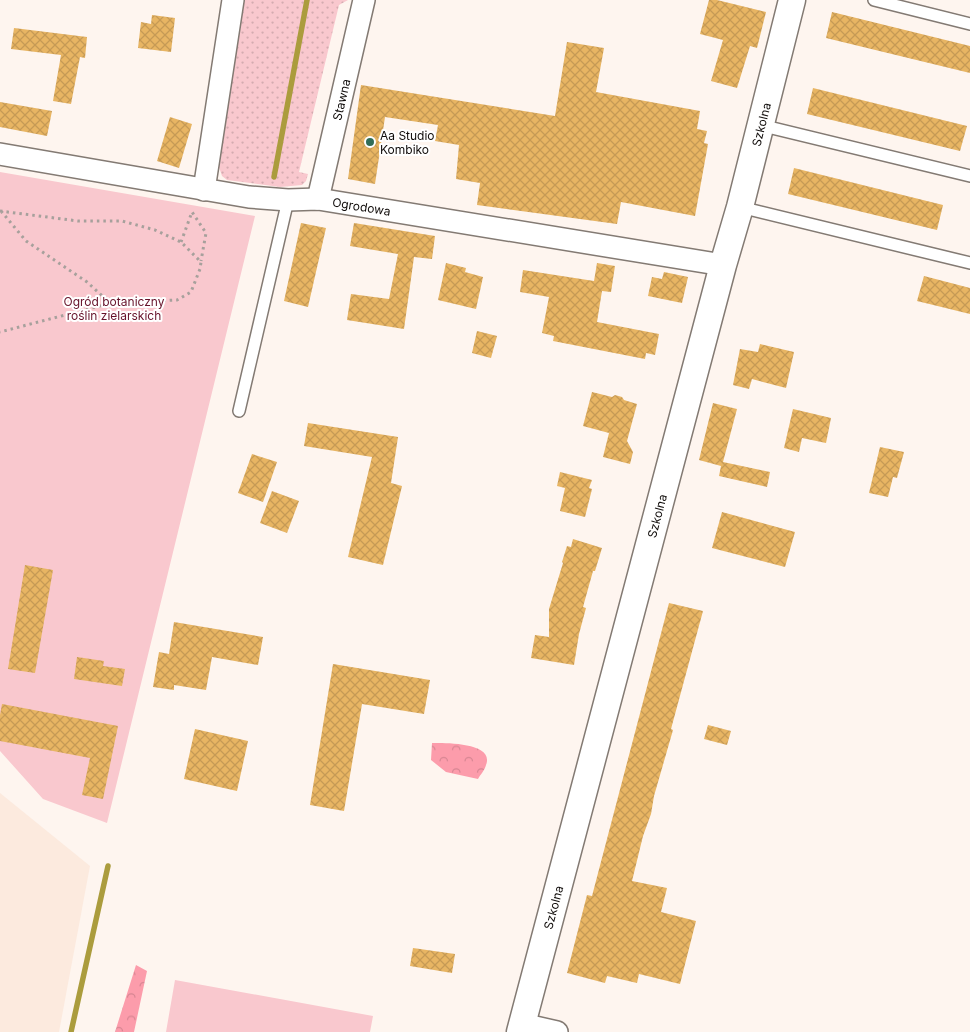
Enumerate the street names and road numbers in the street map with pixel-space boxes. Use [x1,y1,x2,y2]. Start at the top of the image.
street label: Stawna [329,77,353,122]
street label: Szkolna [748,101,773,148]
street label: Ogrodowa [331,194,392,218]
street label: Szkolna [644,492,670,539]
street label: Szkolna [540,884,566,931]

